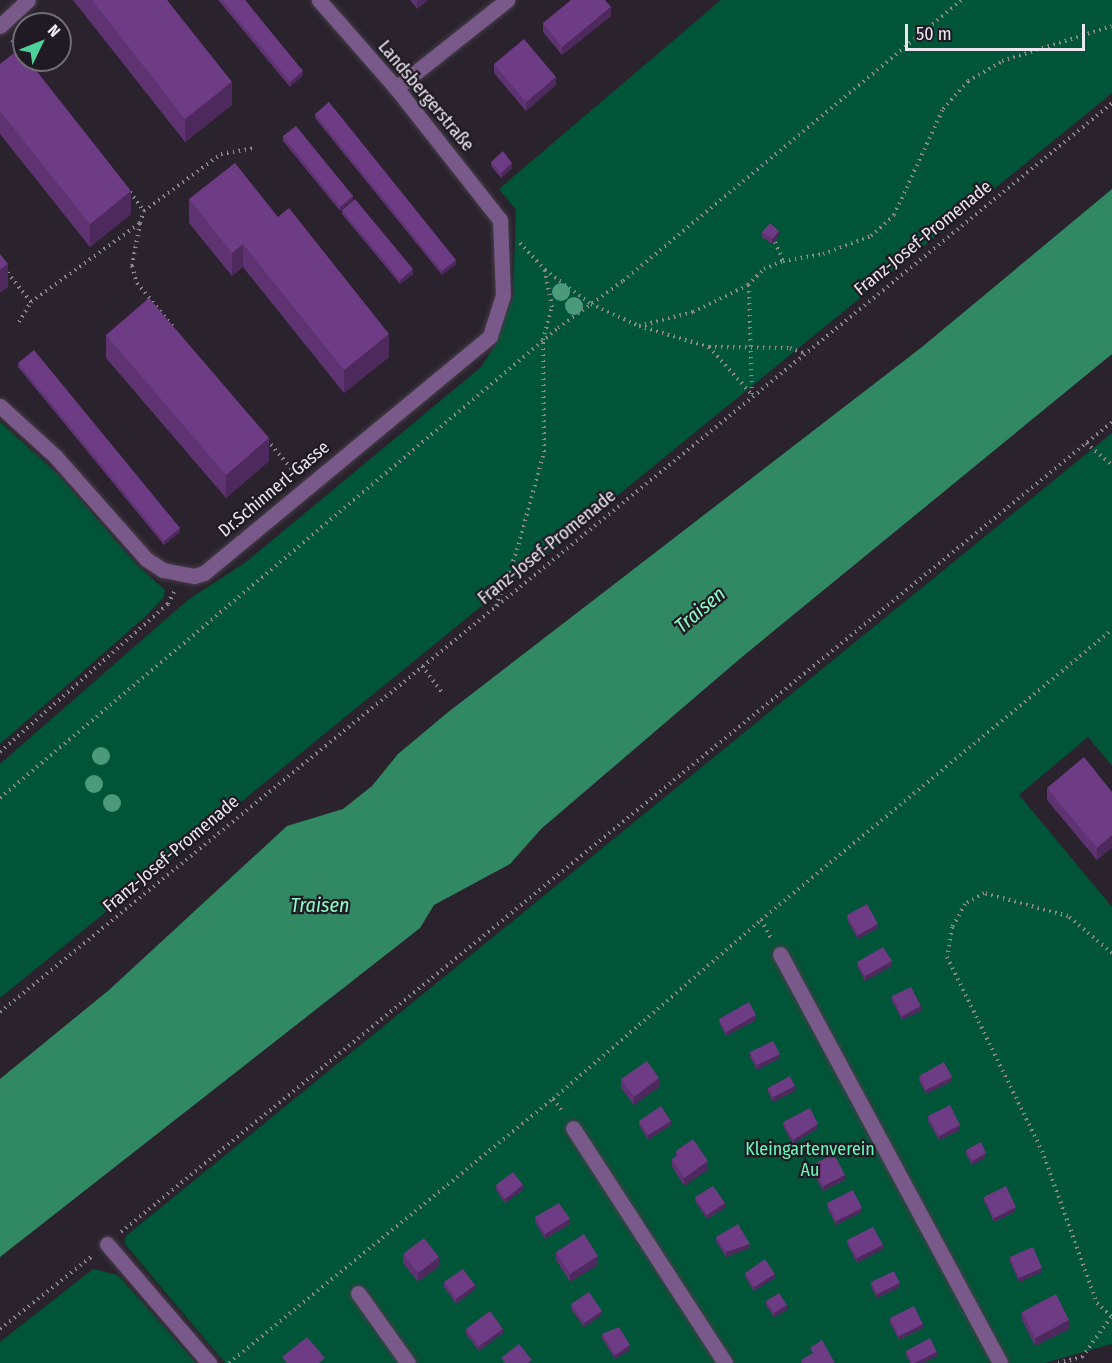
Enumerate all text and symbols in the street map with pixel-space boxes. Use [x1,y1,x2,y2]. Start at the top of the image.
north arrow [12,12,72,72]
scale bar [908,12,1088,50]
text: N [44,21,64,41]
text: 50 m [916,23,952,45]
street label: Landsbergerstraße [373,36,479,156]
street label: Franz-Josef-Promenade [850,176,996,300]
street label: Dr.Schinnerl-Gasse [214,436,334,542]
street label: Franz-Josef-Promenade [474,485,620,609]
water label: Traisen [670,582,730,638]
street label: Franz-Josef-Promenade [99,791,243,917]
water label: Traisen [291,893,349,917]
park label: Kleingartenverein Au [745,1139,875,1182]

